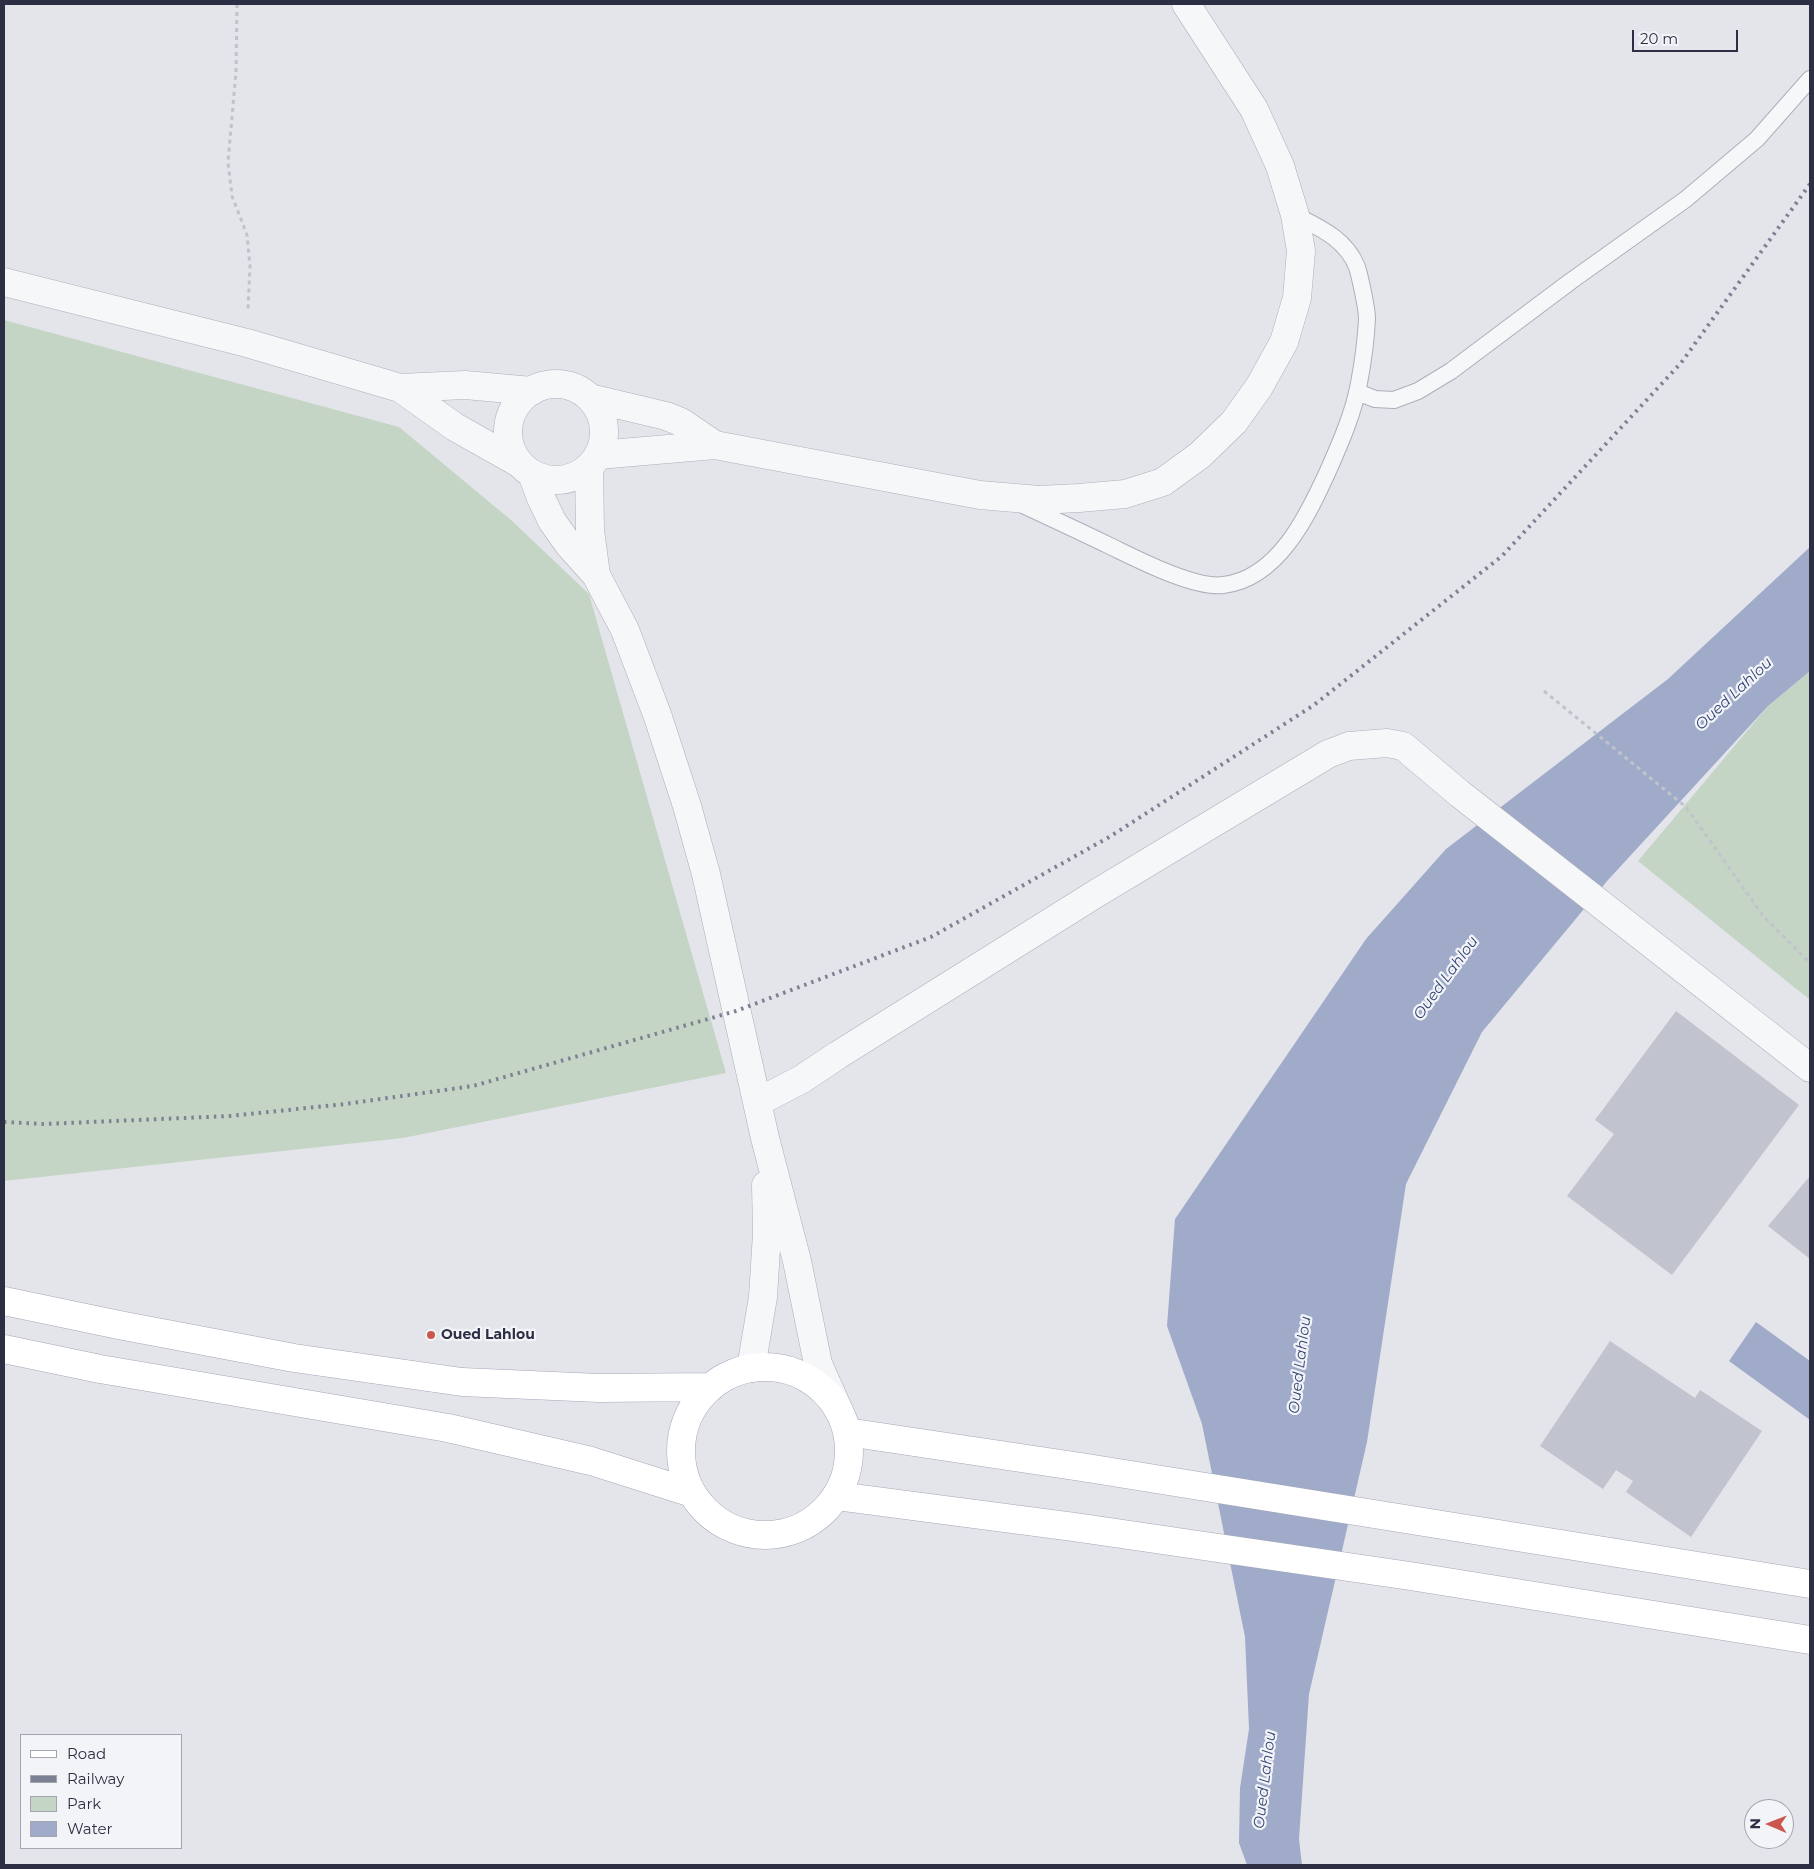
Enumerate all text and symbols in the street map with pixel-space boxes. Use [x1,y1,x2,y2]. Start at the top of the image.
scale bar [1634,20,1740,52]
text: 20 m [1640,29,1678,48]
water label: Oued Lahlou [1692,654,1776,734]
water label: Oued Lahlou [1410,933,1482,1023]
water label: Oued Lahlou [1285,1315,1315,1415]
place label: Oued Lahlou [441,1327,535,1343]
marker: Oued Lahlou [425,1329,437,1341]
water label: Oued Lahlou [1250,1730,1280,1830]
legend [20,1734,182,1849]
text: Road [67,1744,106,1763]
text: Railway [67,1769,124,1788]
text: Park [67,1794,101,1813]
north arrow [1744,1799,1794,1849]
text: N [1746,1818,1764,1830]
text: Water [67,1819,113,1838]

